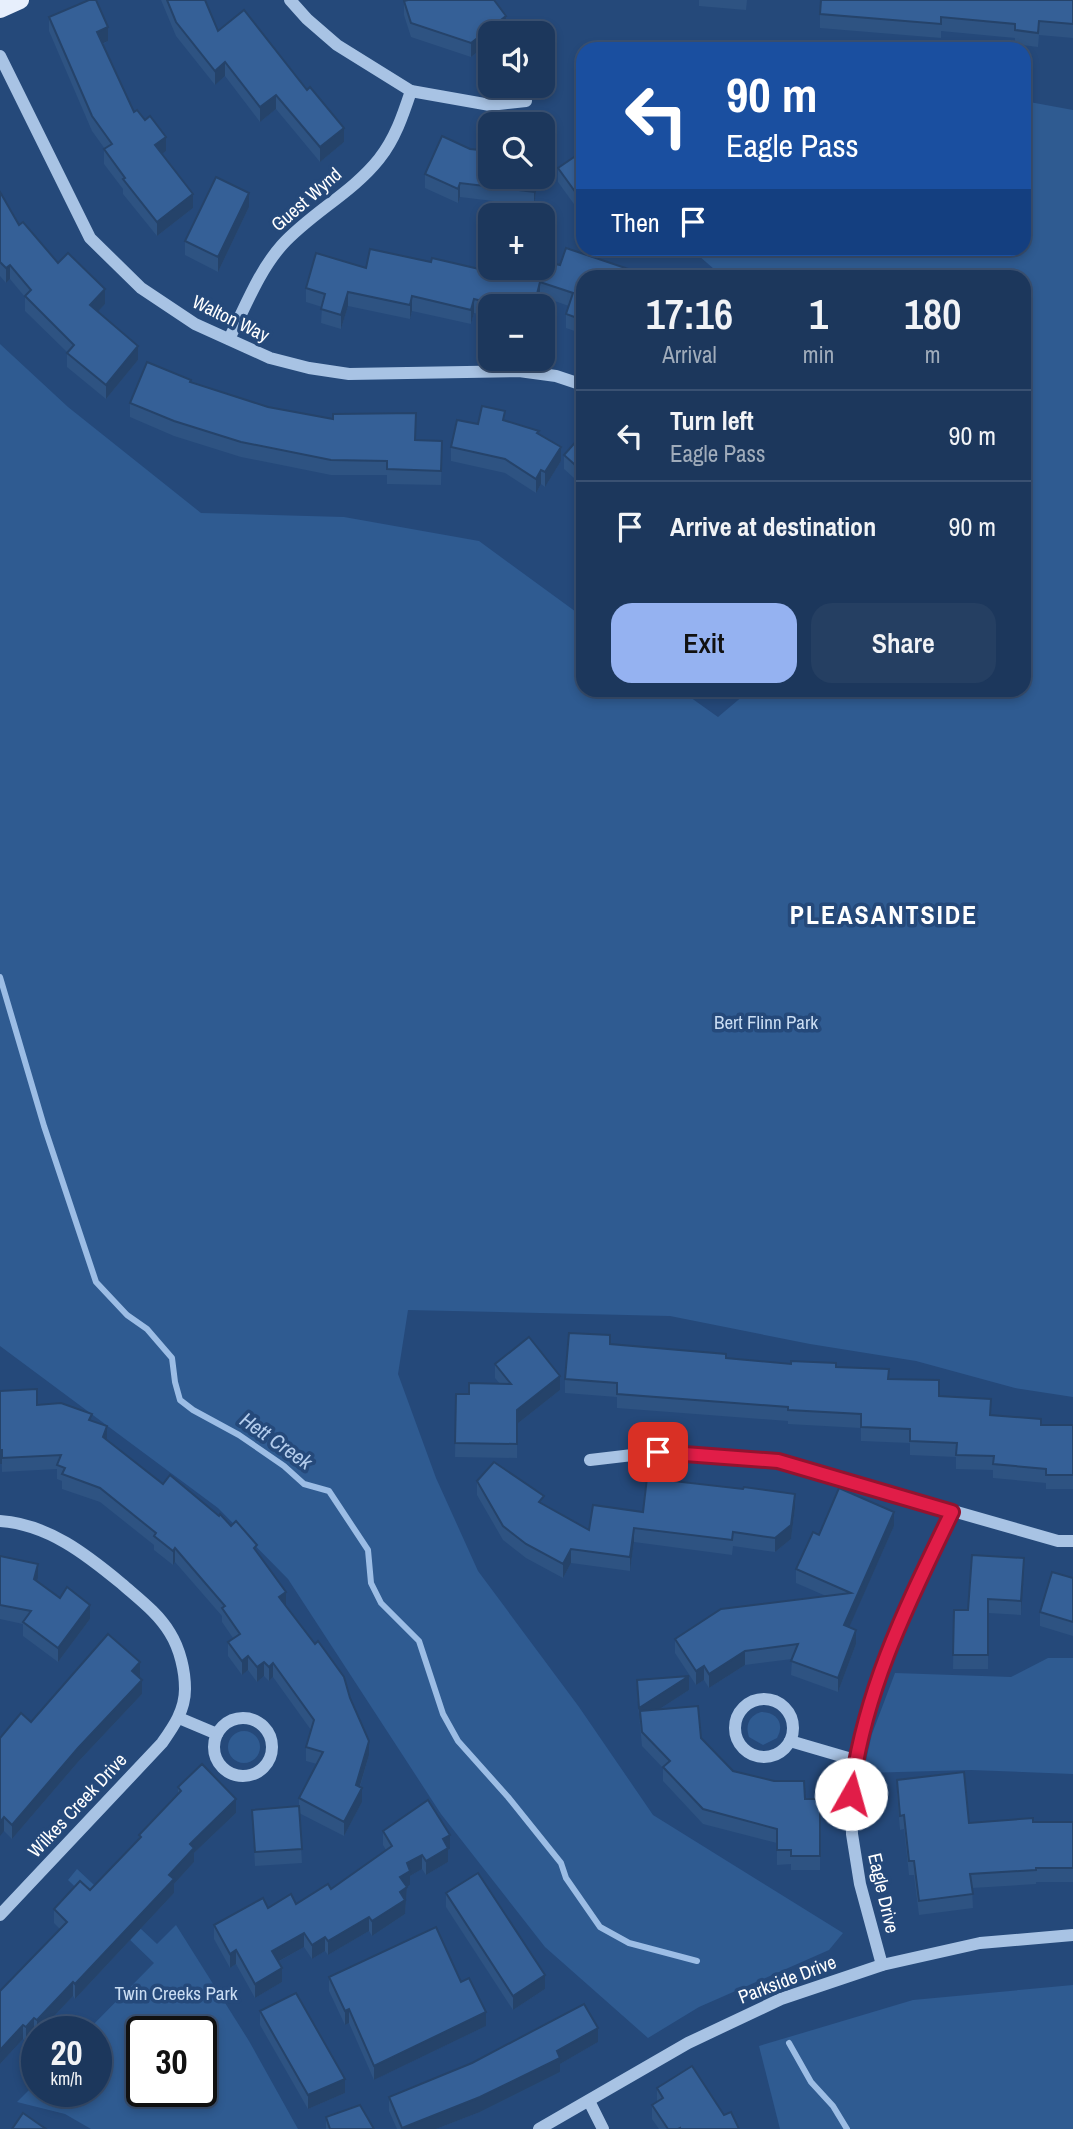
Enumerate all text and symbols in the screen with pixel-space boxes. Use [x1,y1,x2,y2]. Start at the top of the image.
map controls [478,21,555,371]
button: sound [478,21,555,98]
text: 90 m [726,61,818,127]
icon: left [611,70,702,161]
button: search [478,112,555,189]
text: Eagle Pass [726,124,859,167]
street label: Guest Wynd [265,161,347,237]
button: + [478,203,555,280]
icon: arrive [674,203,712,241]
text: Then [611,205,660,240]
text: 17:16 [646,286,733,342]
text: 1 [809,286,828,342]
text: 180 [904,286,961,342]
street label: Walton Way [188,288,274,348]
button: − [478,294,555,371]
text: Arrival [662,339,717,370]
text: min [803,339,834,370]
text: m [925,339,940,370]
text: Turn left [670,403,754,438]
icon: left [611,417,649,455]
text: 90 m [949,418,996,453]
text: Eagle Pass [670,438,765,469]
icon: arrive [611,508,649,546]
text: Arrive at destination [670,509,876,544]
text: 90 m [949,509,996,544]
button: Exit [611,603,797,683]
button: Share [811,603,996,683]
district label: PLEASANTSIDE [790,897,978,932]
park label: Bert Flinn Park [714,1009,818,1035]
water label: Hett Creek [234,1405,319,1477]
pin [628,1422,688,1482]
icon: arrive [639,1433,677,1471]
street label: Wilkes Creek Drive [22,1747,132,1863]
position arrow [814,1757,888,1831]
street label: Eagle Drive [862,1850,906,1936]
street label: Parkside Drive [734,1948,840,2010]
park label: Twin Creeks Park [115,1980,238,2006]
speed limit sign: 30 [126,2016,217,2107]
text: 20 [51,2029,82,2076]
text: km/h [51,2066,83,2091]

